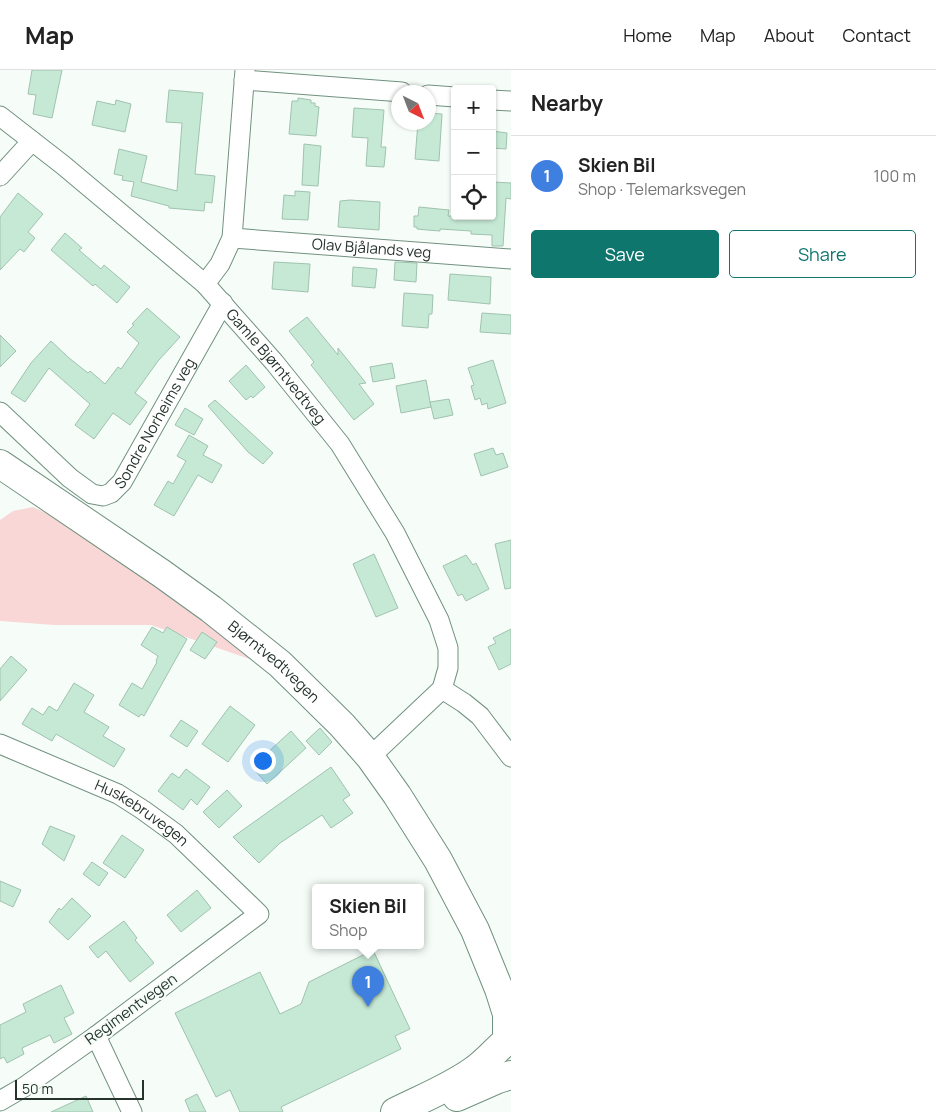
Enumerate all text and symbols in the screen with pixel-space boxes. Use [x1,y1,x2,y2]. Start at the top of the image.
text: Map [25,18,74,51]
text: Home [623,23,672,47]
text: Map [700,23,736,47]
text: About [764,23,814,47]
text: Contact [842,23,911,47]
north arrow [391,85,436,130]
map controls [451,85,496,220]
button: + [451,85,496,130]
text: Nearby [531,89,603,117]
button: − [451,130,496,175]
text: Skien Bil [578,152,656,178]
text: 1 [543,165,551,187]
text: 100 m [873,165,916,187]
button: locate [451,175,496,220]
text: Shop · Telemarksvegen [578,178,746,200]
button: Save [531,230,719,278]
button: Share [729,230,916,278]
street label: Olav Bjålands veg [311,233,432,263]
street label: Gamle Bjørntvedtveg [222,304,331,429]
street label: Sondre Norheims veg [110,354,200,494]
street label: Bjørntvedtvegen [224,615,325,707]
your location [250,748,276,774]
street label: Huskebruvegen [91,774,194,851]
popup [312,884,424,949]
text: Skien Bil [329,893,407,919]
text: Shop [329,919,368,941]
pin: 1 [352,966,384,1007]
street label: Regimentvegen [80,968,181,1049]
scale bar [15,1077,144,1100]
text: 50 m [22,1079,53,1098]

